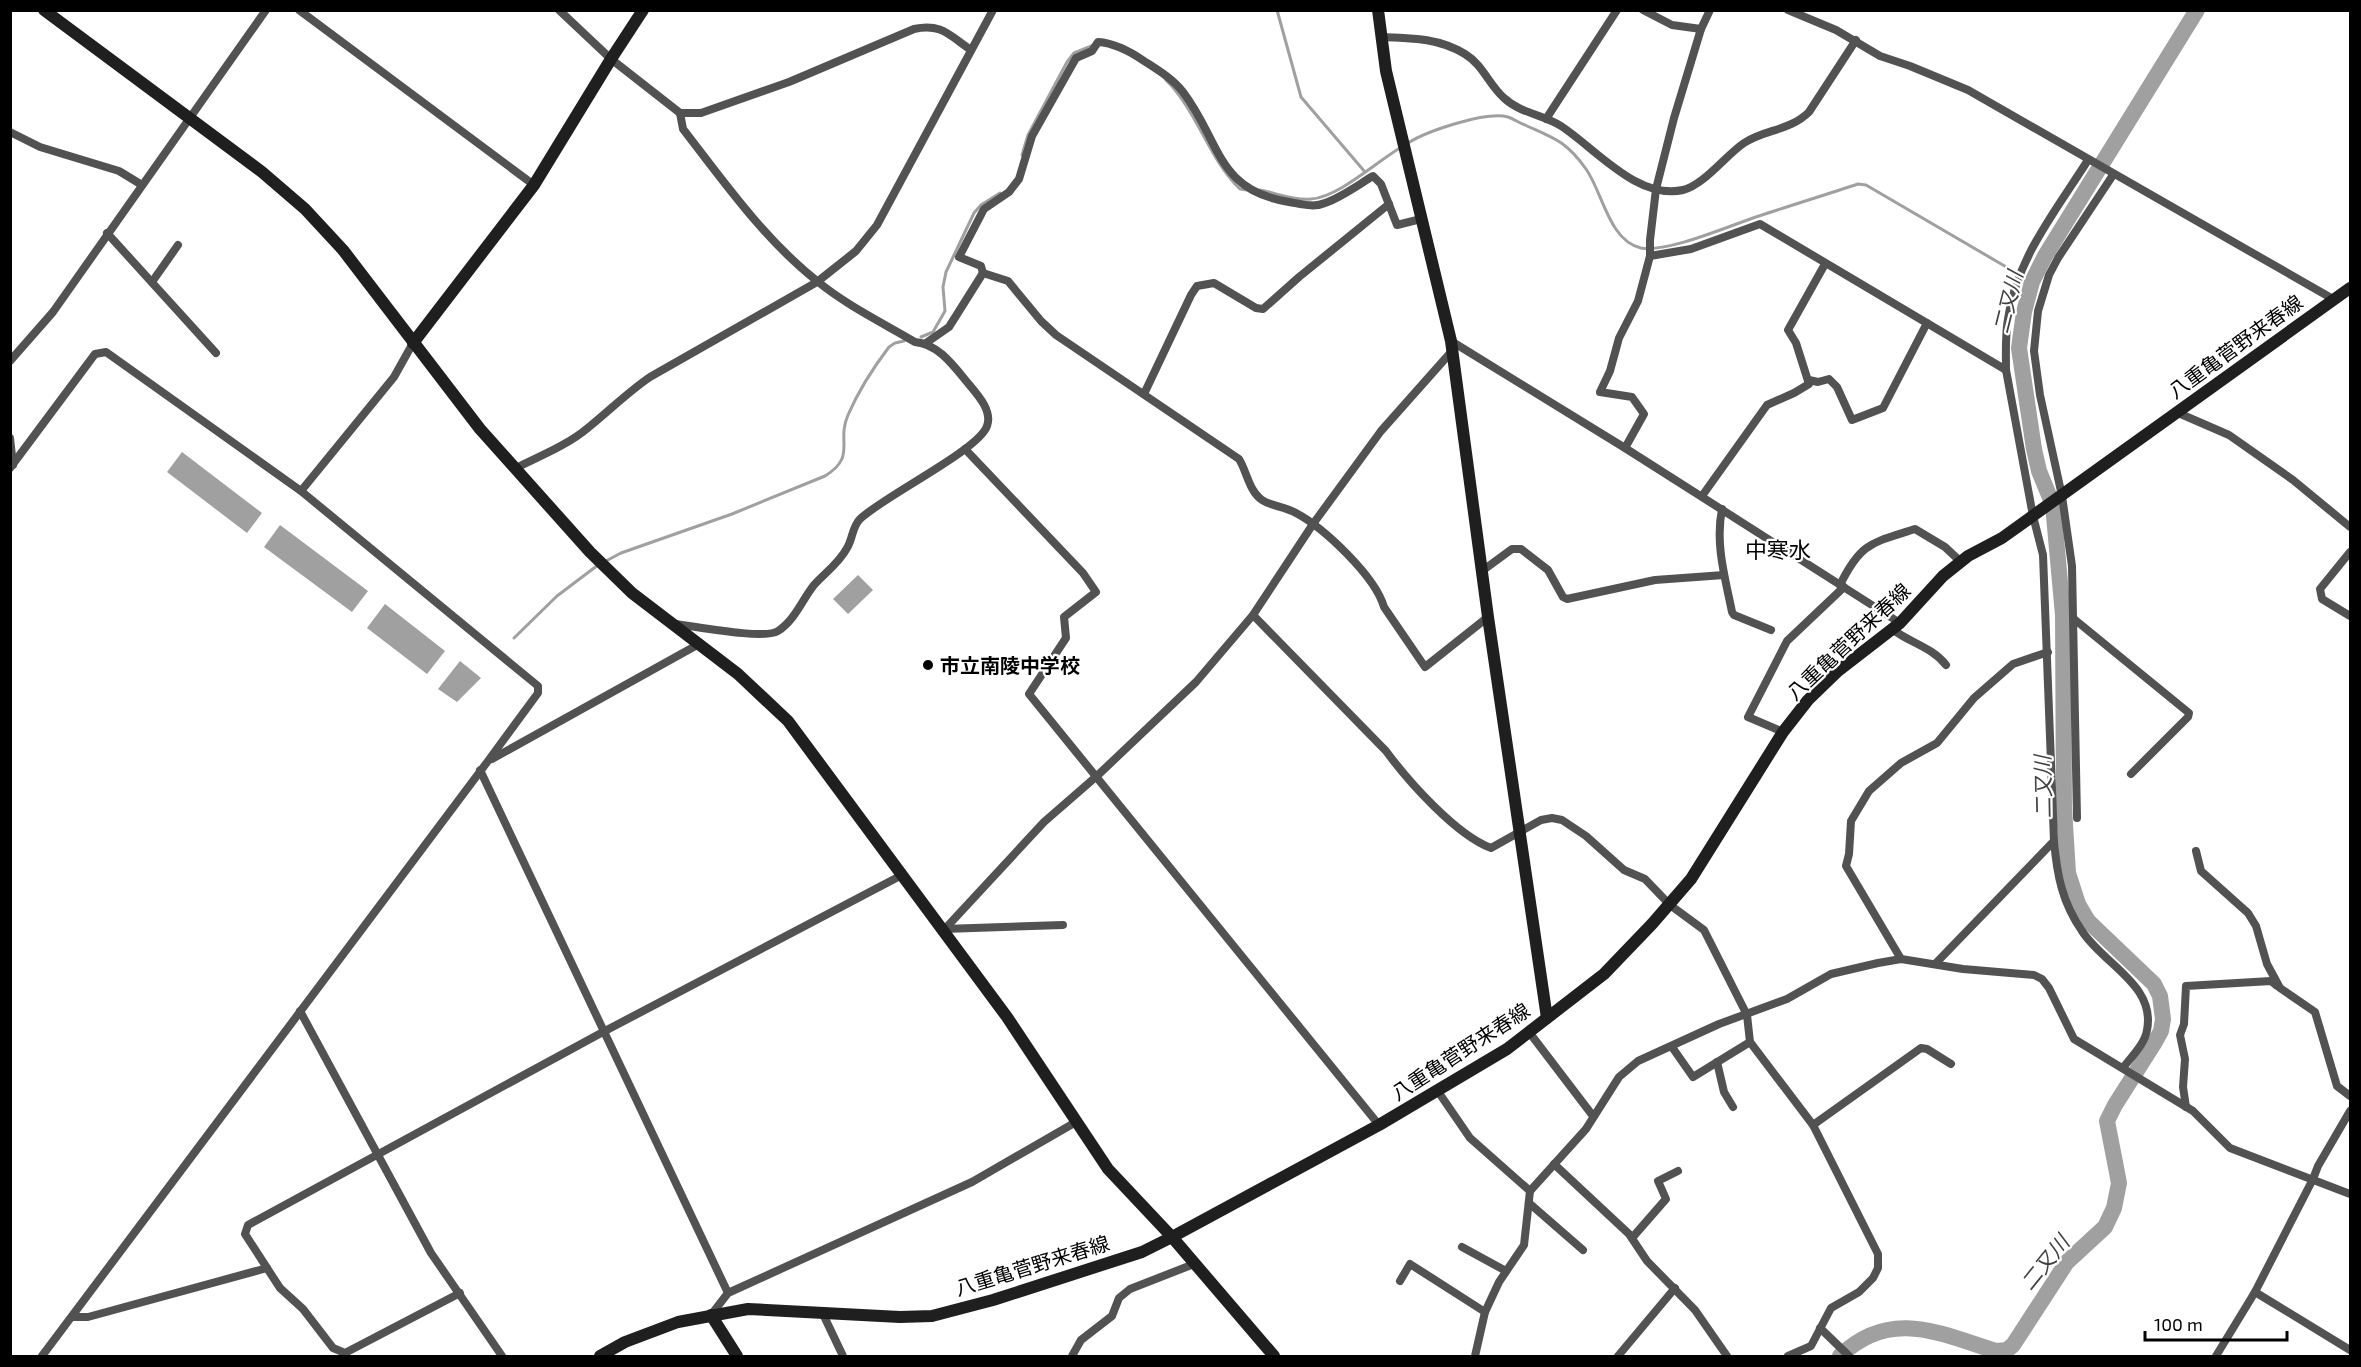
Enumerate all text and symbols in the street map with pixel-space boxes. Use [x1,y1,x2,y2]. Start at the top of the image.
water label: 二又川 [1987,266,2027,336]
street label: 八重亀菅野来春線 [2163,289,2307,403]
district label: 中寒水 [1745,536,1811,562]
street label: 八重亀菅野来春線 [1781,578,1915,704]
place label: 市立南陵中学校 [940,653,1080,677]
marker: 市立南陵中学校 [921,658,935,672]
water label: 二又川 [2029,753,2055,819]
street label: 八重亀菅野来春線 [1386,997,1534,1105]
water label: 二又川 [2014,1228,2075,1294]
street label: 八重亀菅野来春線 [952,1230,1112,1300]
scale bar [2145,1304,2288,1342]
text: 100 m [2154,1313,2203,1335]

